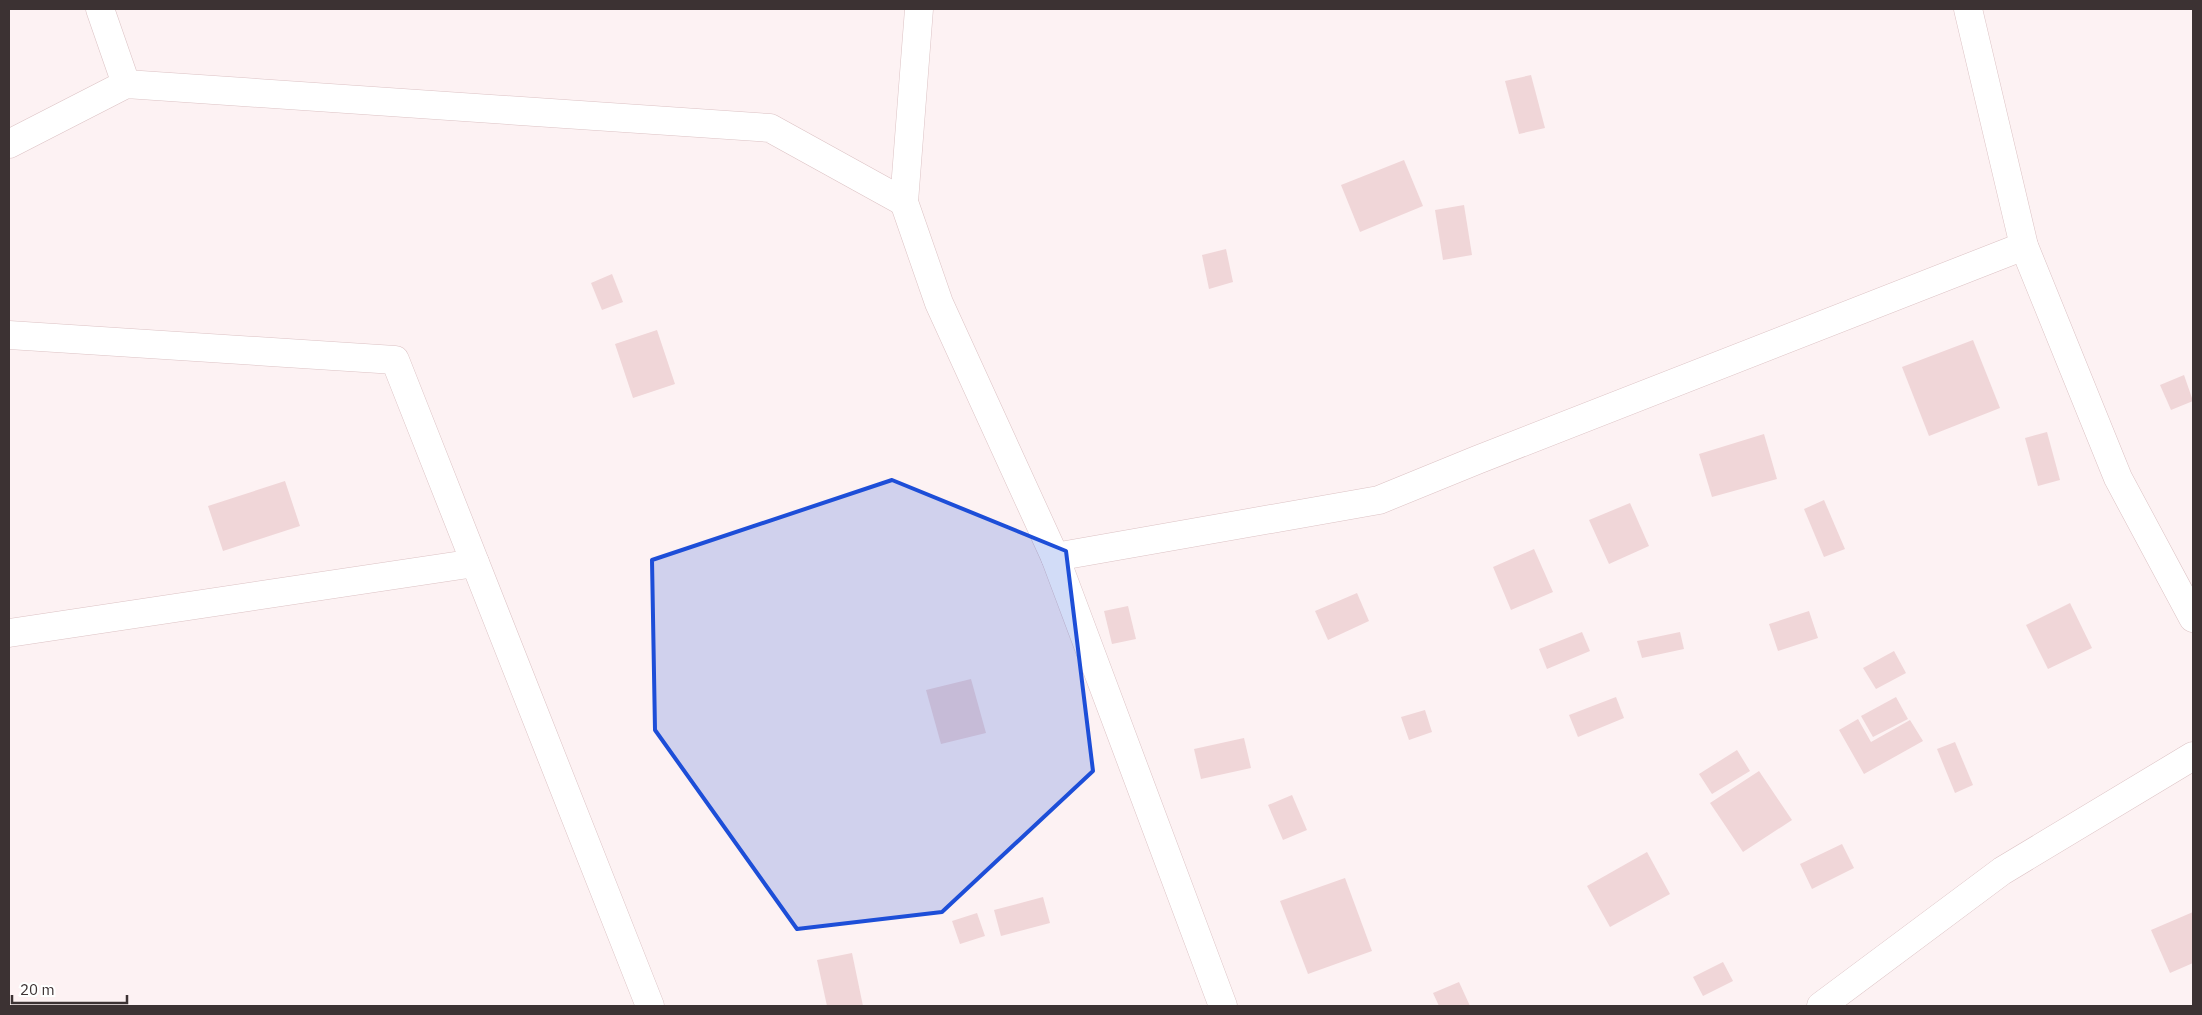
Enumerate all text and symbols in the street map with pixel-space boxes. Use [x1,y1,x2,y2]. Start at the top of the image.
scale bar [12,972,128,1004]
text: 20 m [20,980,55,999]

